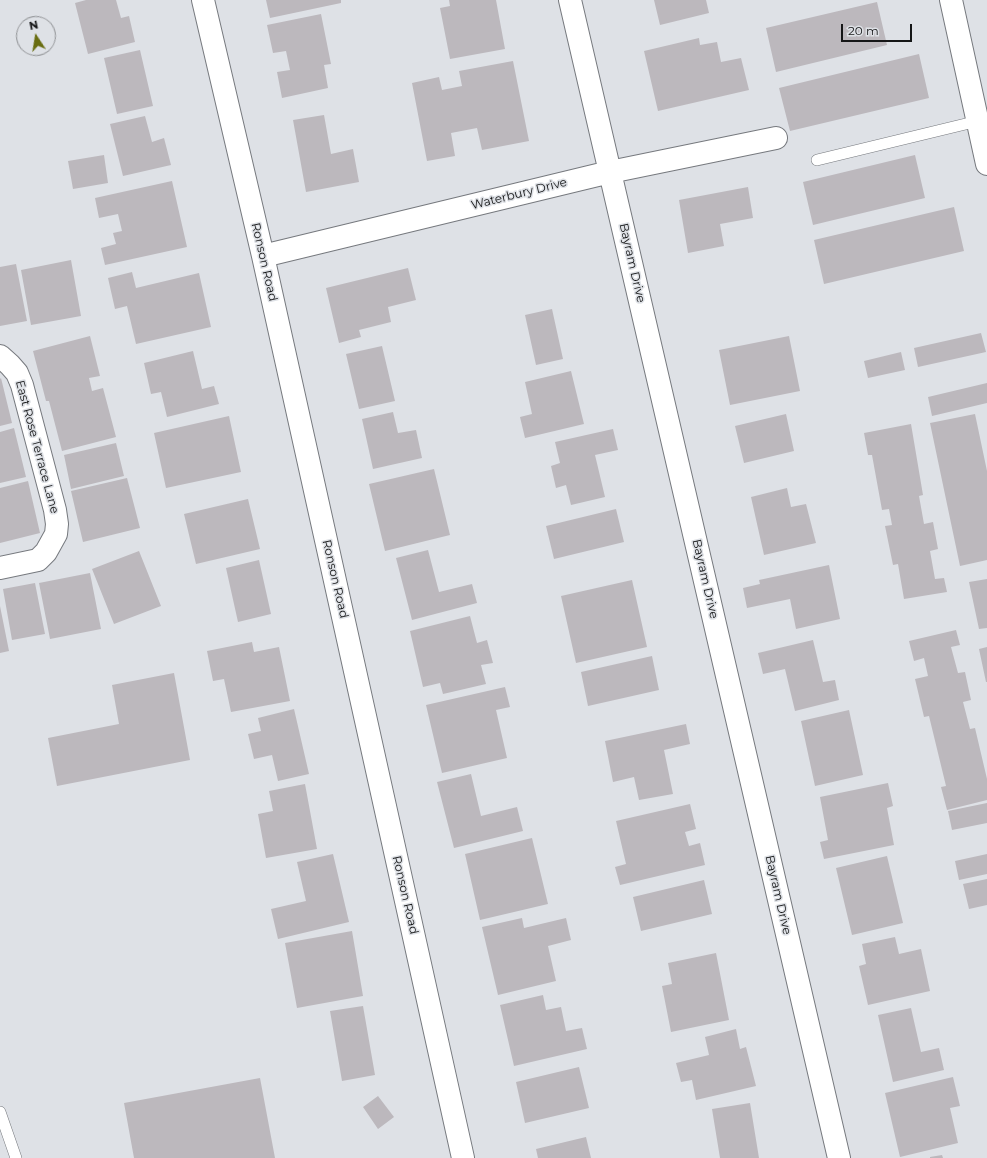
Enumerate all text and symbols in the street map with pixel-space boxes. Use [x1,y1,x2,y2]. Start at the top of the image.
north arrow [16,16,56,56]
scale bar [843,16,914,42]
text: N [28,17,40,33]
text: 20 m [848,23,879,38]
street label: Waterbury Drive [470,175,568,213]
street label: Ronson Road [248,221,280,303]
street label: Bayram Drive [616,222,648,304]
street label: East Rose Terrace Lane [12,379,62,515]
street label: Ronson Road [319,538,351,620]
street label: Bayram Drive [689,538,721,620]
street label: Ronson Road [389,854,421,936]
street label: Bayram Drive [762,854,794,936]

